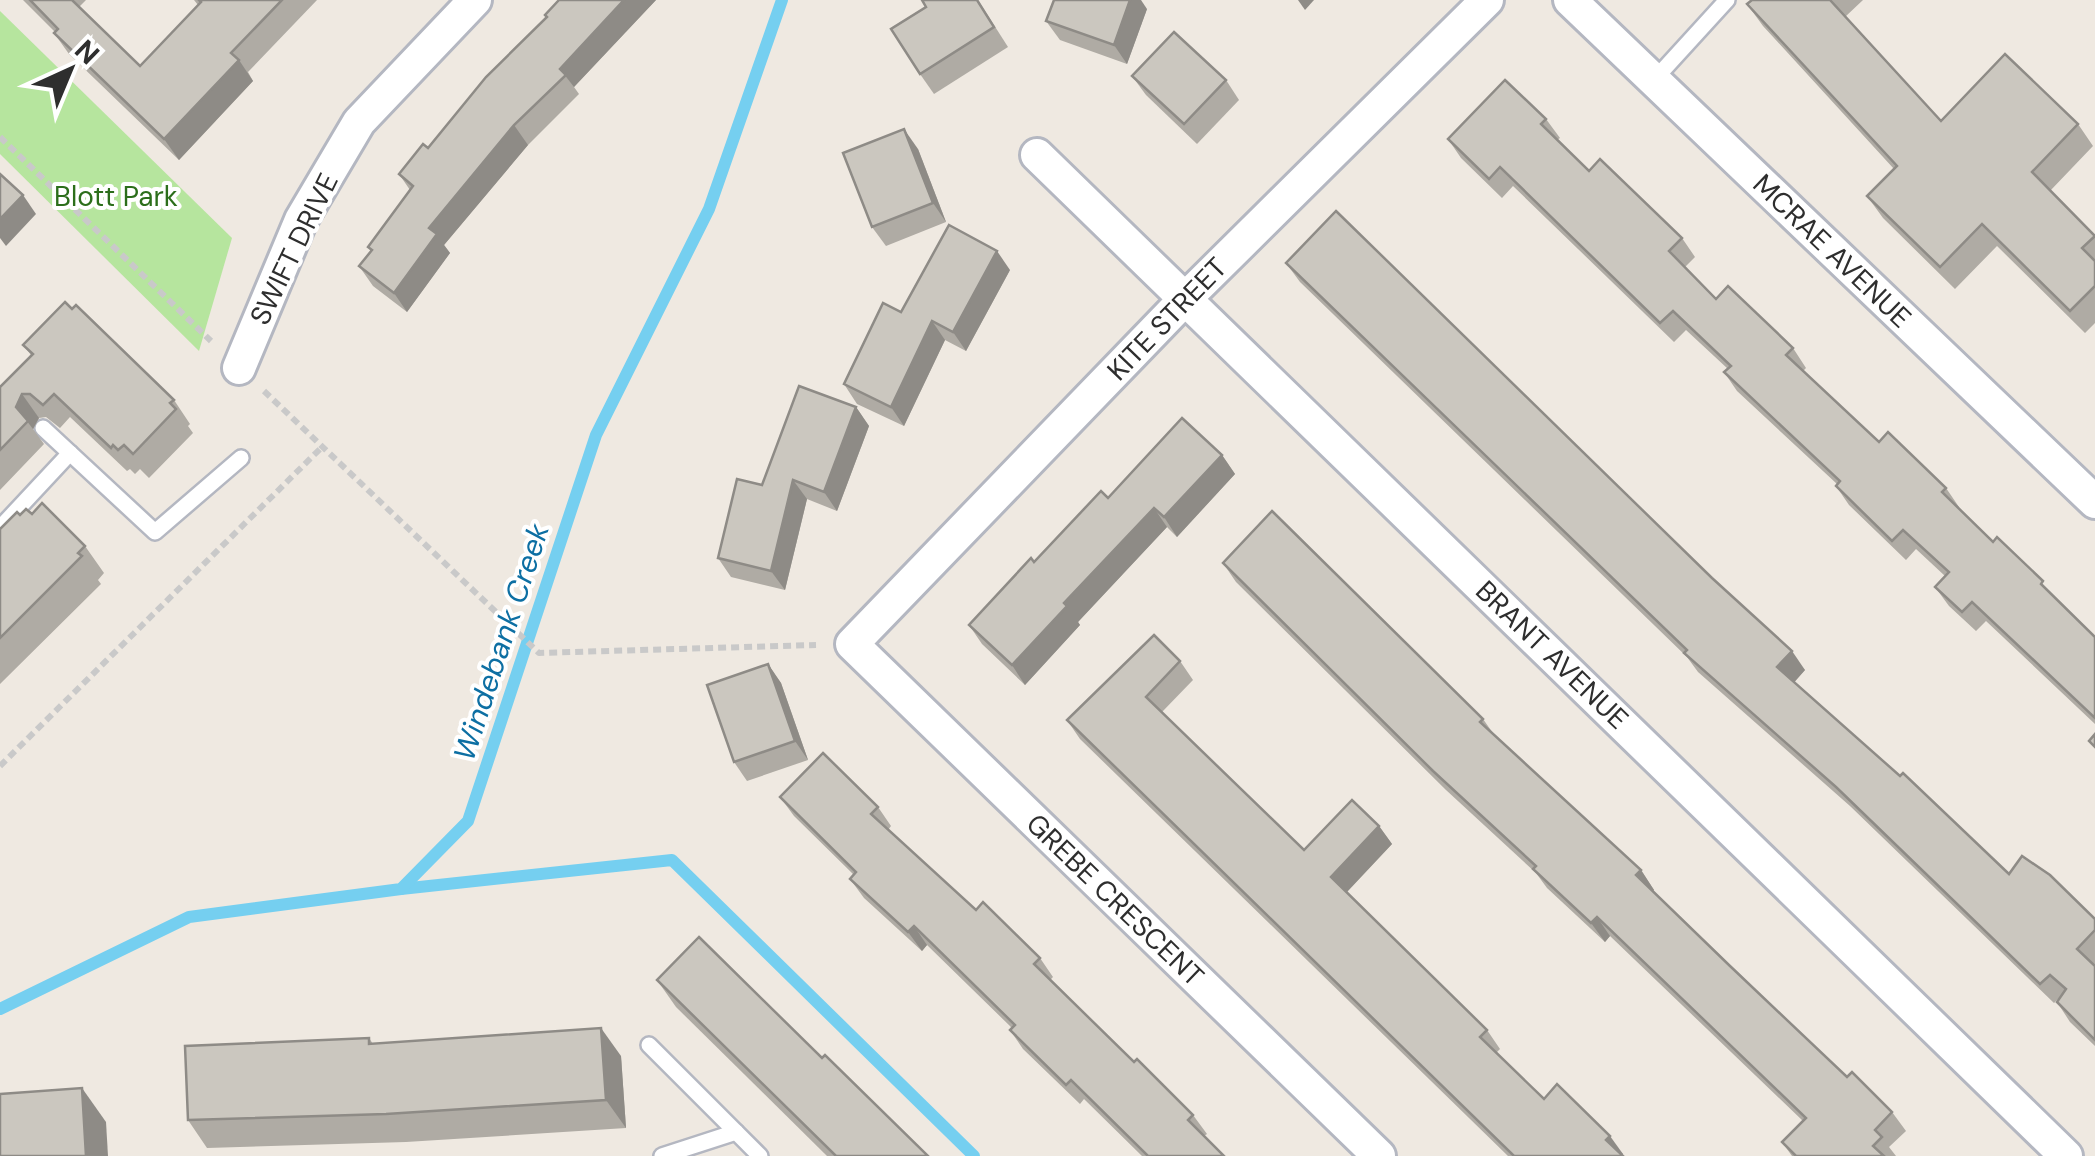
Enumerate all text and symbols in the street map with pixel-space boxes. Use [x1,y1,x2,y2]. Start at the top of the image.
north arrow [20,20,120,120]
text: N [67,32,107,73]
street label: MCRAE AVENUE [1745,166,1919,336]
street label: SWIFT DRIVE [241,167,347,331]
park label: Blott Park [54,178,178,215]
street label: KITE STREET [1099,250,1235,388]
water label: Windebank Creek [444,518,558,766]
street label: BRANT AVENUE [1468,573,1636,737]
street label: GREBE CRESCENT [1018,806,1212,994]

